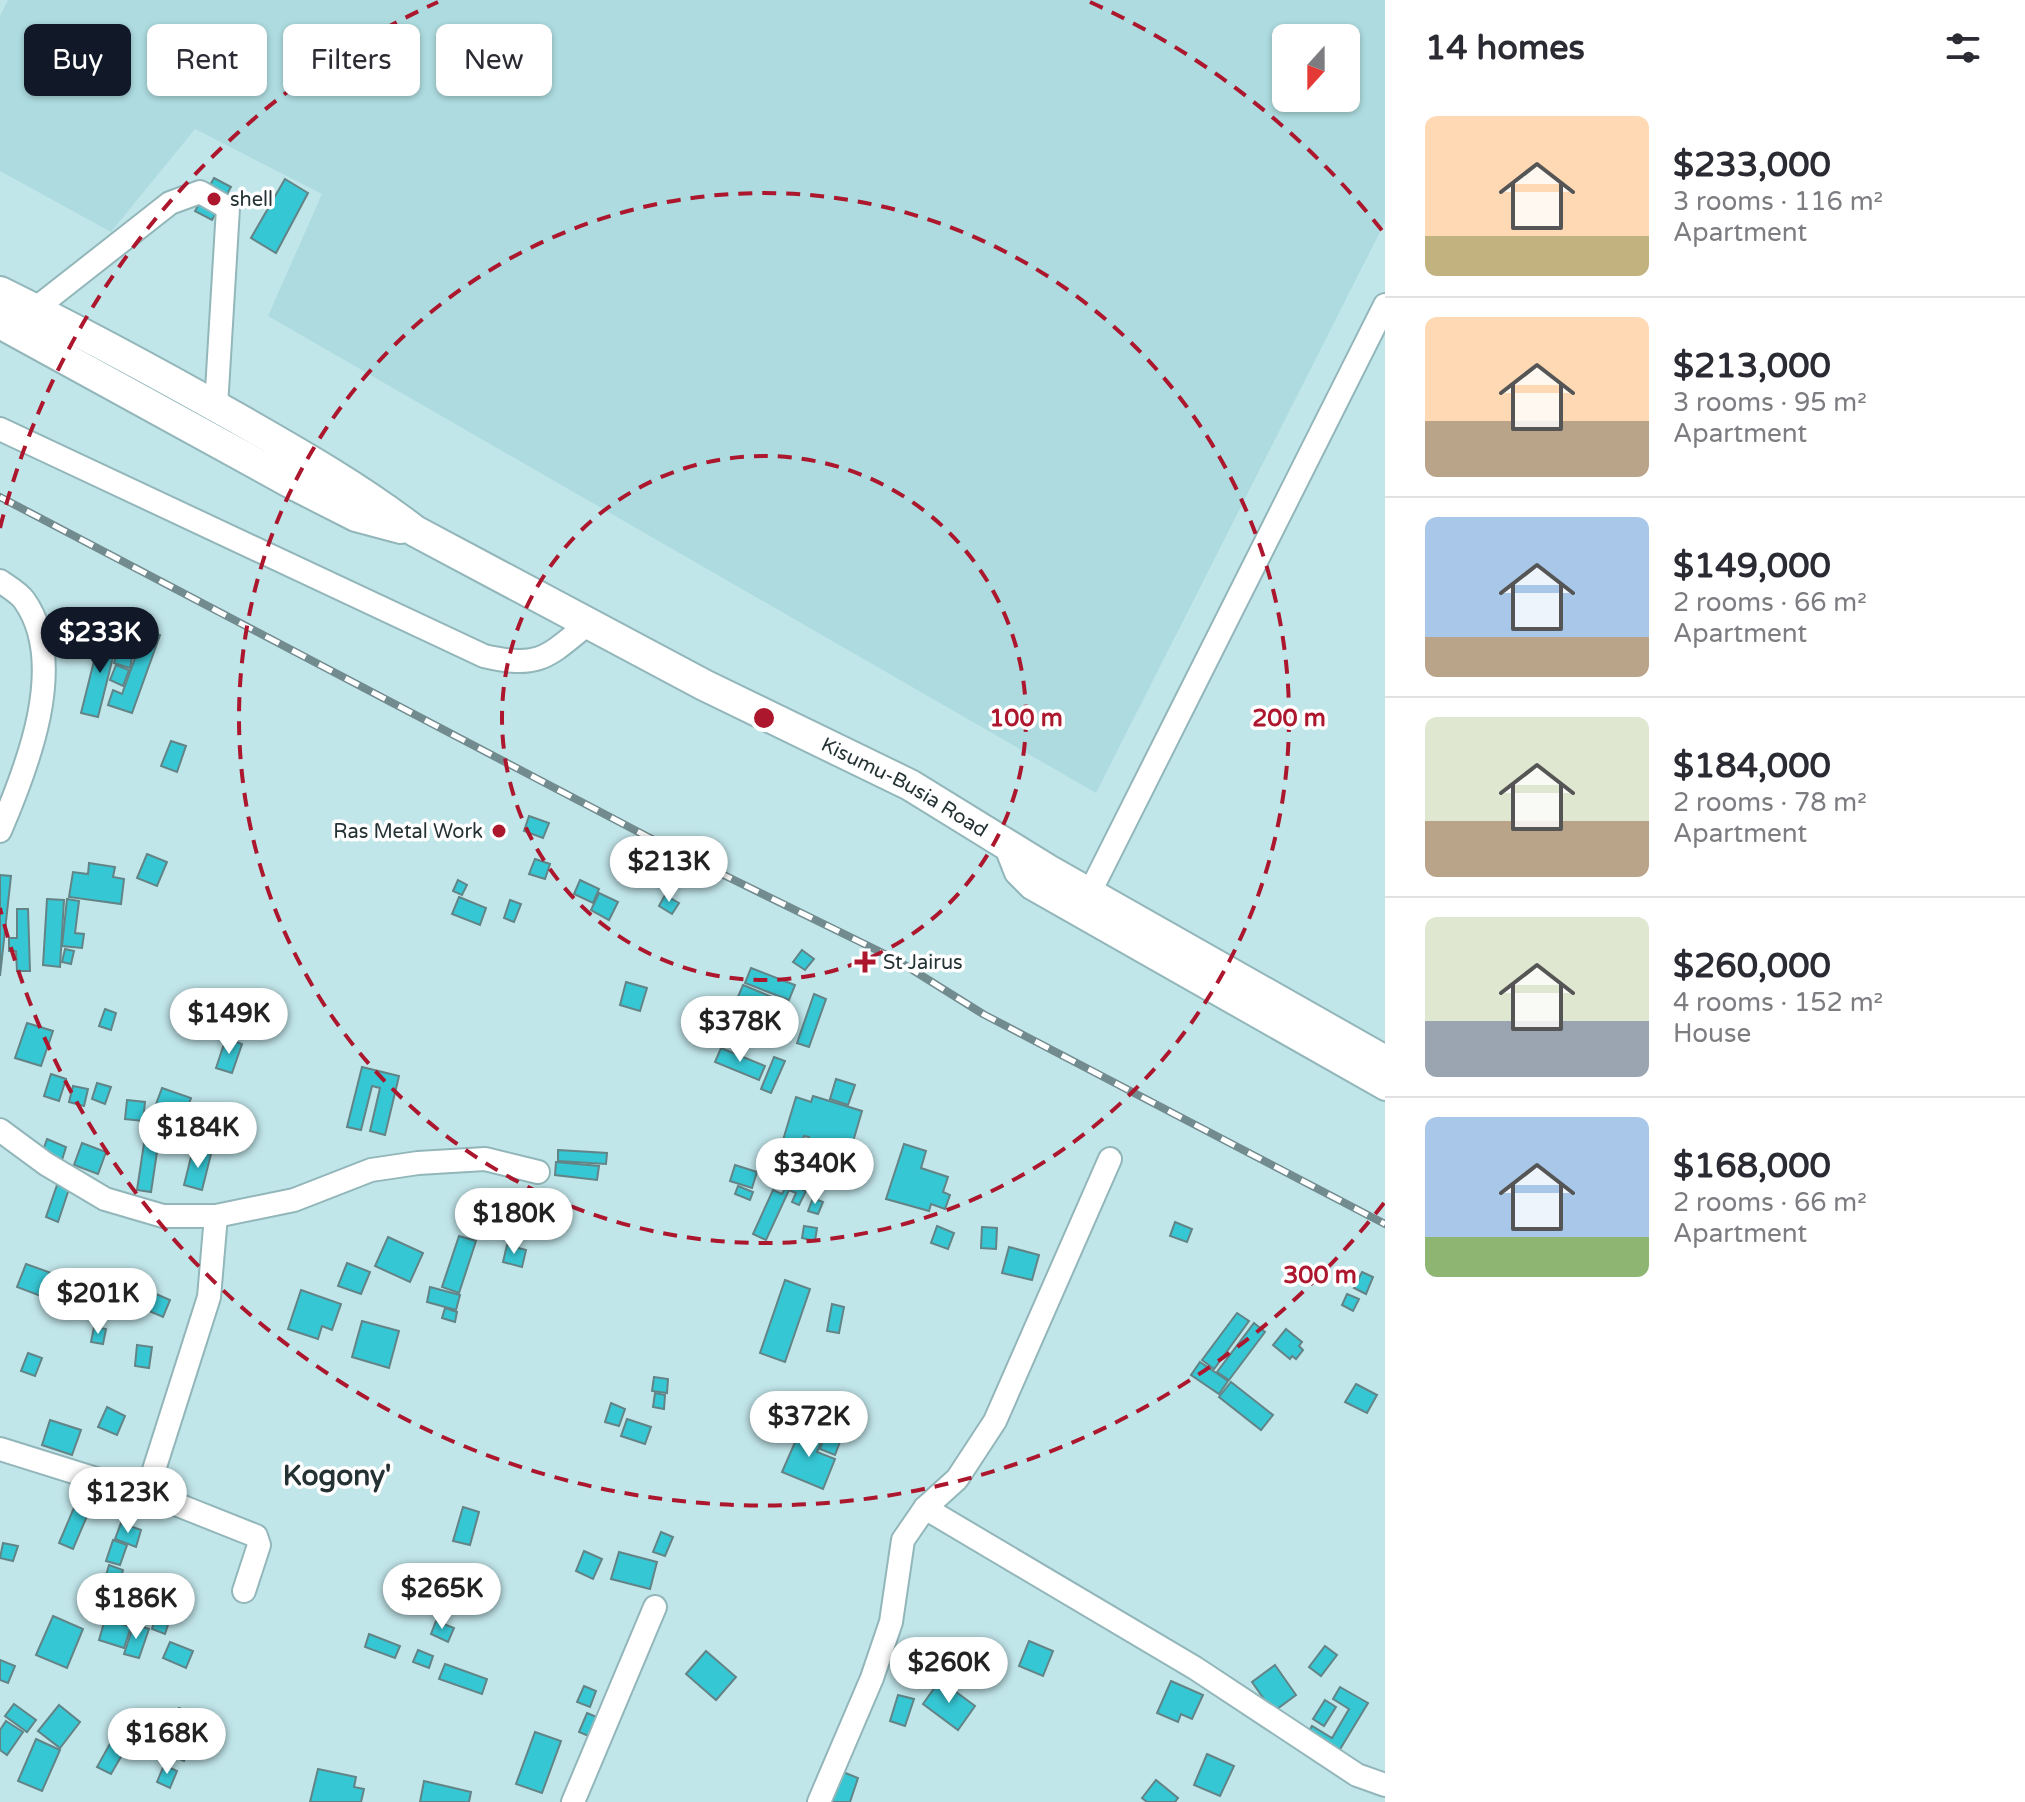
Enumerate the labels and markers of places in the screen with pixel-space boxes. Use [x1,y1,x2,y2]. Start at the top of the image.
place label: shell [230,188,273,212]
marker: shell [205,190,223,208]
pin: $233K [44,607,156,675]
centre of rings [750,704,778,732]
place label: Ras Metal Work [333,820,483,844]
marker: Ras Metal Work [490,822,508,840]
pin: $213K [613,836,725,904]
marker: St Jairus [854,951,876,973]
place label: St Jairus [883,951,963,975]
pin: $149K [173,988,285,1056]
pin: $378K [684,996,796,1064]
pin: $184K [142,1102,254,1170]
pin: $340K [759,1138,871,1206]
pin: $180K [458,1188,570,1256]
pin: $201K [42,1268,154,1336]
pin: $372K [753,1391,865,1459]
pin: $123K [72,1467,184,1535]
pin: $265K [386,1563,498,1631]
pin: $186K [80,1573,192,1641]
pin: $260K [893,1637,1005,1705]
pin: $168K [111,1708,223,1776]

